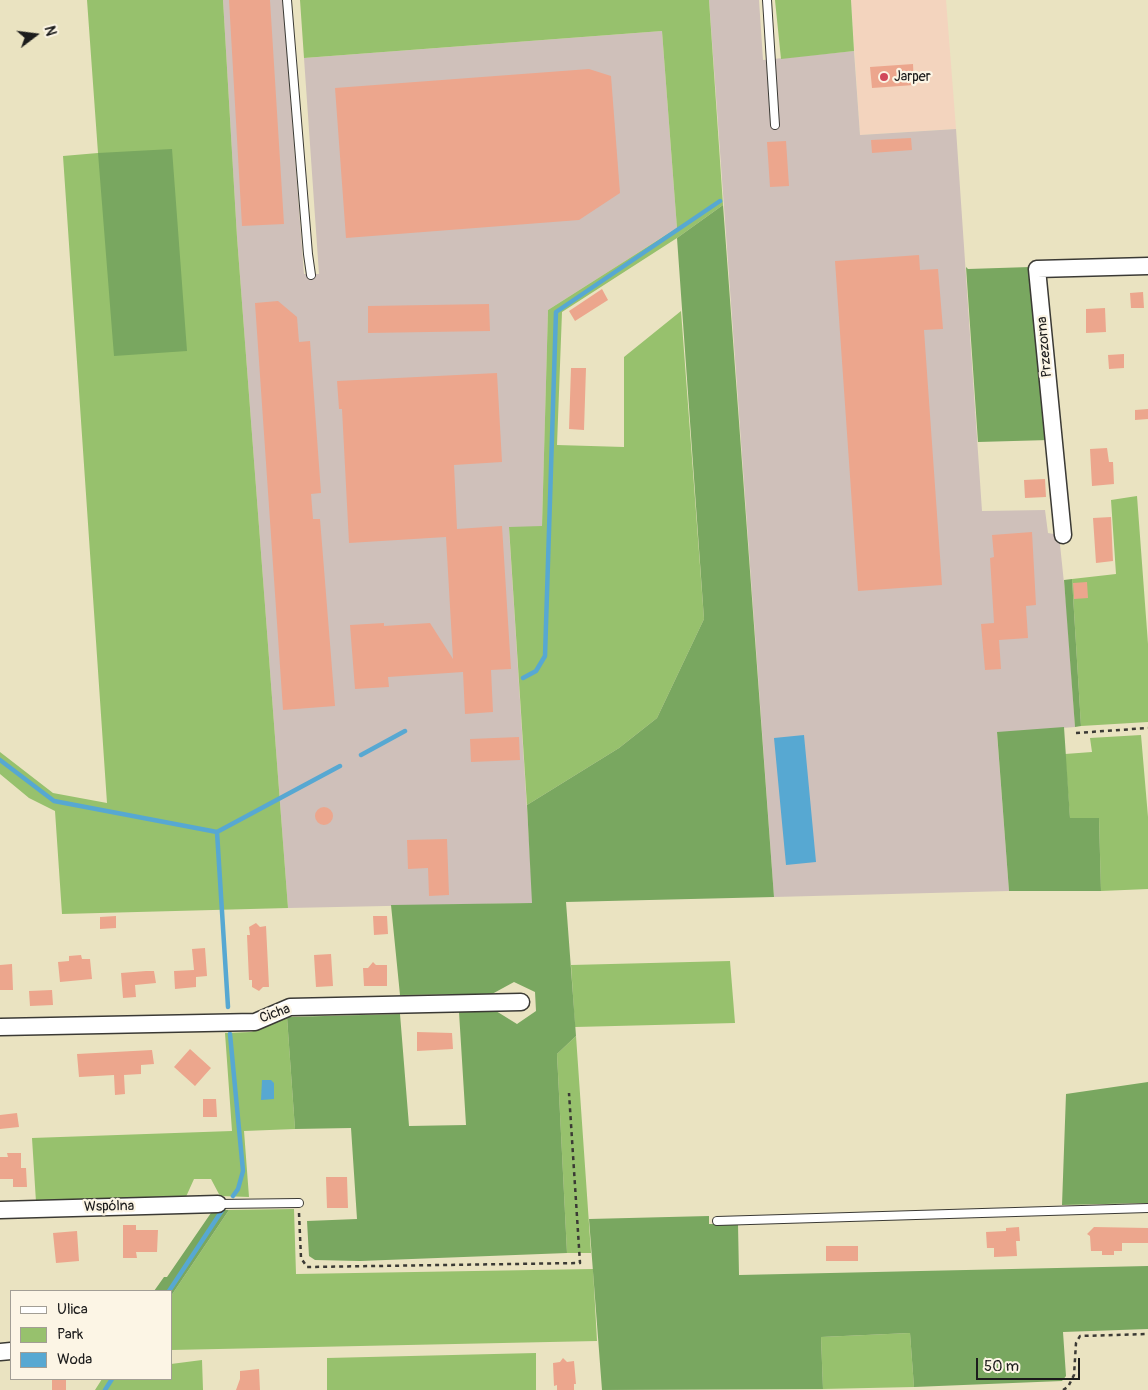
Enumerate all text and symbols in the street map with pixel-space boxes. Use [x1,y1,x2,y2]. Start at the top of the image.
north arrow [10,10,60,60]
text: N [41,24,59,38]
place label: Jarper [894,69,931,85]
marker: Jarper [878,71,890,83]
street label: Przezorna [1034,316,1056,378]
street label: Cicha [257,1001,293,1027]
street label: Wspólna [84,1198,134,1216]
legend [10,1290,172,1380]
text: Ulica [57,1300,88,1319]
text: Park [57,1325,83,1344]
scale bar [978,1348,1082,1380]
text: Woda [57,1350,92,1369]
text: 50 m [984,1357,1019,1376]

